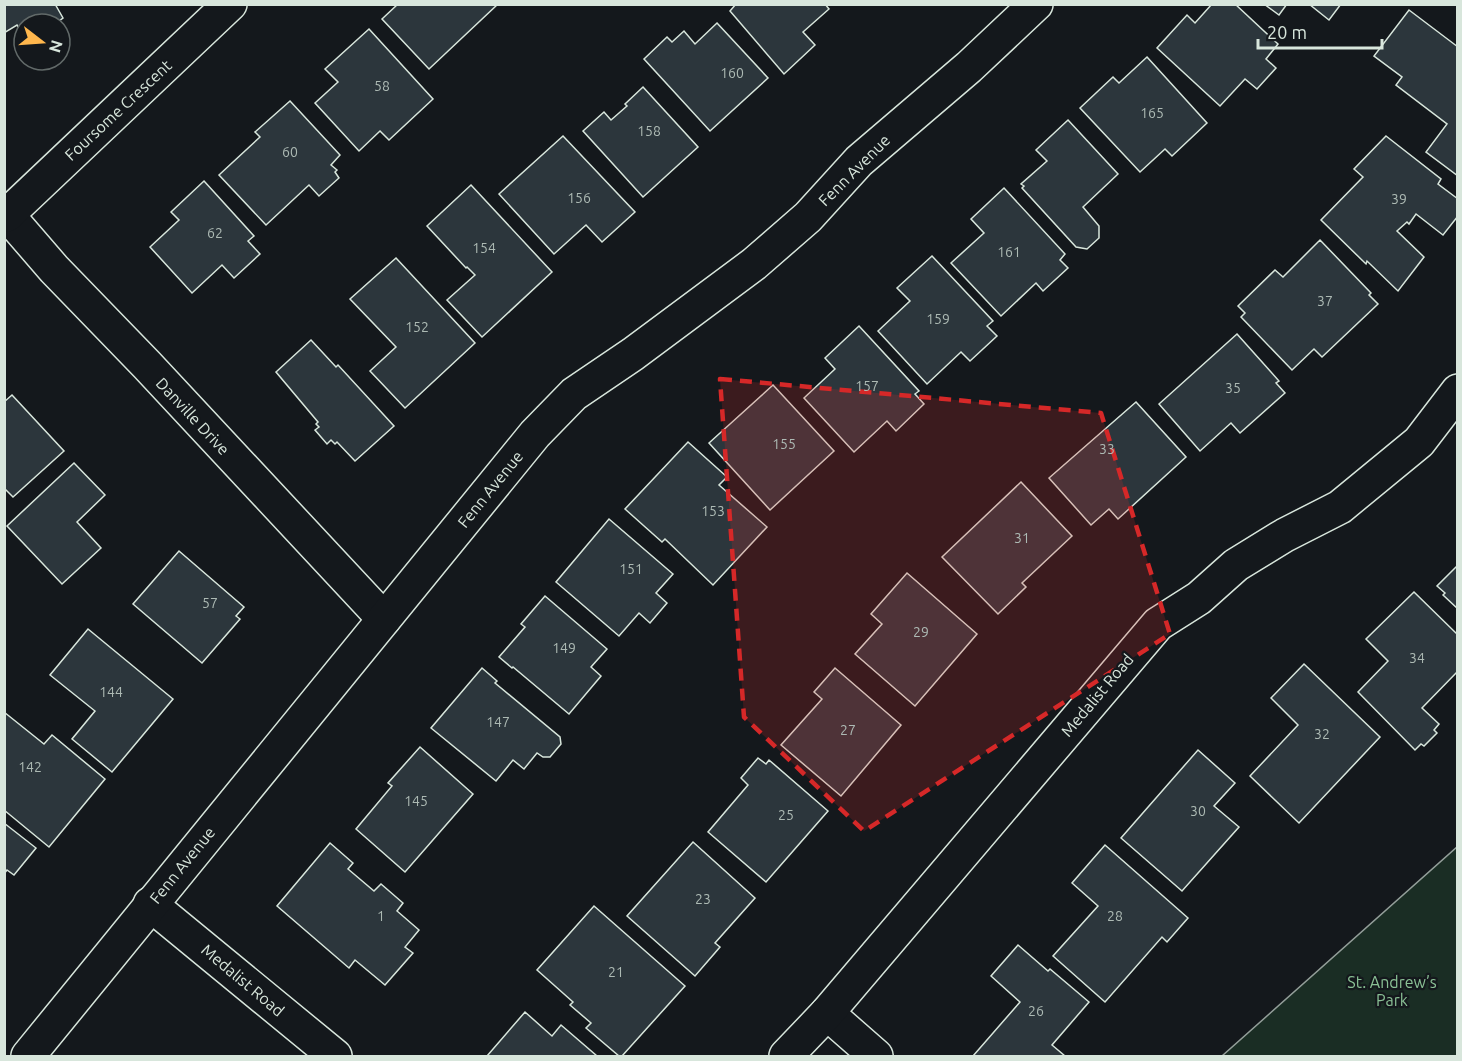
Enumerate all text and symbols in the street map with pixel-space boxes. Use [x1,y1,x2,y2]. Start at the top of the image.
north arrow [12,12,72,72]
scale bar [1258,12,1382,50]
text: 20 m [1267,22,1307,42]
text: N [46,38,67,55]
street label: Foursome Crescent [61,56,175,164]
house number: 160 [720,65,744,81]
house number: 58 [374,78,390,94]
house number: 165 [1140,105,1164,121]
house number: 158 [637,123,661,139]
street label: Fenn Avenue [815,131,893,209]
house number: 60 [282,144,298,160]
house number: 156 [567,190,591,206]
house number: 39 [1391,191,1407,207]
house number: 62 [207,225,223,241]
house number: 154 [472,240,496,256]
house number: 161 [997,244,1021,260]
house number: 37 [1317,293,1333,309]
house number: 159 [926,311,950,327]
house number: 152 [405,319,429,335]
street label: Danville Drive [153,374,233,458]
house number: 157 [855,378,879,394]
house number: 35 [1225,380,1241,396]
house number: 155 [772,436,796,452]
house number: 33 [1099,441,1115,457]
street label: Fenn Avenue [454,447,526,531]
house number: 153 [701,503,725,519]
house number: 31 [1014,530,1030,546]
house number: 151 [619,561,643,577]
house number: 57 [202,595,218,611]
house number: 29 [913,624,929,640]
house number: 149 [552,640,576,656]
street label: Medalist Road [1057,650,1137,740]
house number: 34 [1409,650,1425,666]
house number: 144 [99,684,123,700]
house number: 147 [486,714,510,730]
house number: 27 [840,722,856,738]
house number: 32 [1314,726,1330,742]
house number: 142 [18,759,42,775]
house number: 145 [404,793,428,809]
house number: 30 [1190,803,1206,819]
house number: 25 [778,807,794,823]
street label: Fenn Avenue [146,823,218,907]
house number: 23 [695,891,711,907]
house number: 1 [377,908,385,924]
house number: 28 [1107,908,1123,924]
street label: Medalist Road [198,940,288,1020]
house number: 21 [608,964,624,980]
park label: St. Andrew’s Park [1347,973,1437,1009]
house number: 26 [1028,1003,1044,1019]

